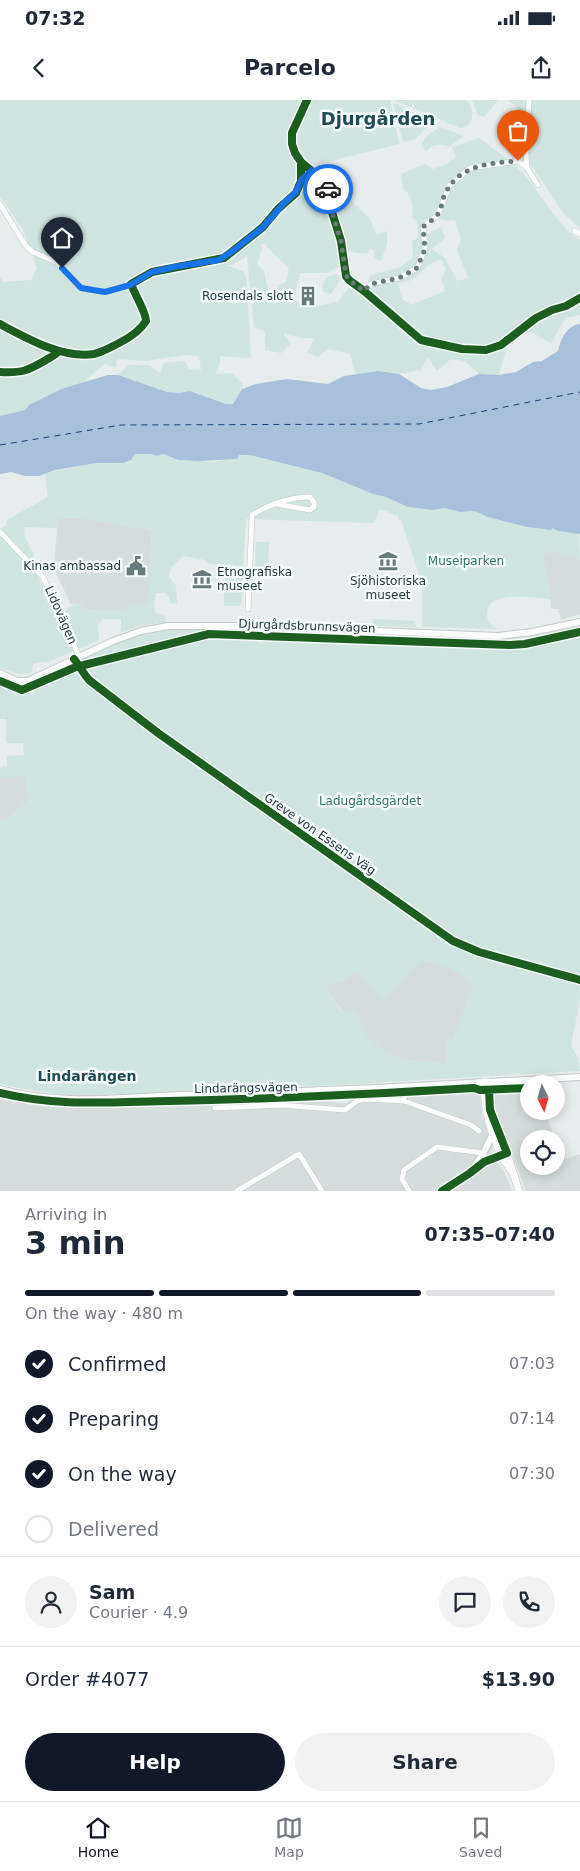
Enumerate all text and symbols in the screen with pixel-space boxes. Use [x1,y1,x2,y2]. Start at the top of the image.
text: 07:32 [25,7,85,29]
icon: back [25,54,53,82]
icon: share [527,54,555,82]
text: Parcelo [244,55,336,80]
district label: Djurgården [321,108,435,129]
pin [497,110,539,161]
icon: bag [504,117,532,145]
courier [303,164,353,214]
icon: car [314,175,342,203]
pin [41,217,83,268]
icon: home [48,224,76,252]
building icon: Rosendals slott [297,285,319,307]
place label: Rosendals slott [202,289,293,303]
museum icon: Sjöhistoriska museet [377,550,399,572]
park label: Museiparken [428,554,504,568]
public building icon: Kinas ambassad [125,555,147,577]
place label: Kinas ambassad [23,559,121,573]
place label: Etnografiska museet [217,565,292,593]
museum icon: Etnografiska museet [191,568,213,590]
place label: Sjöhistoriska museet [350,574,426,602]
street label: Lidovägen [42,584,80,646]
street label: Djurgårdsbrunnsvägen [238,617,376,635]
street label: Greve von Essens Väg [262,790,378,878]
park label: Ladugårdsgärdet [319,794,421,808]
district label: Lindarängen [38,1068,136,1084]
north arrow [520,1075,565,1120]
map controls [520,1075,565,1175]
street label: Lindarängsvägen [194,1080,298,1096]
button: locate [520,1130,565,1175]
text: Arriving in [25,1205,107,1224]
text: 07:35–07:40 [425,1223,555,1245]
text: 3 min [25,1224,126,1262]
text: On the way · 480 m [25,1304,183,1323]
icon: check [25,1350,53,1378]
text: Confirmed [68,1353,167,1375]
text: 07:03 [509,1354,555,1373]
icon: check [25,1405,53,1433]
text: Preparing [68,1408,159,1430]
text: 07:14 [509,1409,555,1428]
icon: check [25,1460,53,1488]
text: On the way [68,1463,177,1485]
text: 07:30 [509,1464,555,1483]
text: Delivered [68,1518,159,1540]
button: person [25,1576,77,1628]
button: chat [439,1576,491,1628]
button: phone [503,1576,555,1628]
text: Sam [89,1581,135,1603]
text: Courier · 4.9 [89,1603,188,1622]
text: Order #4077 [25,1668,149,1690]
text: $13.90 [482,1668,555,1690]
button: Help [25,1733,285,1791]
button: Share [295,1733,555,1791]
tab: Home [78,1814,119,1860]
tab: Map [274,1814,304,1860]
tab: Saved [459,1814,502,1860]

